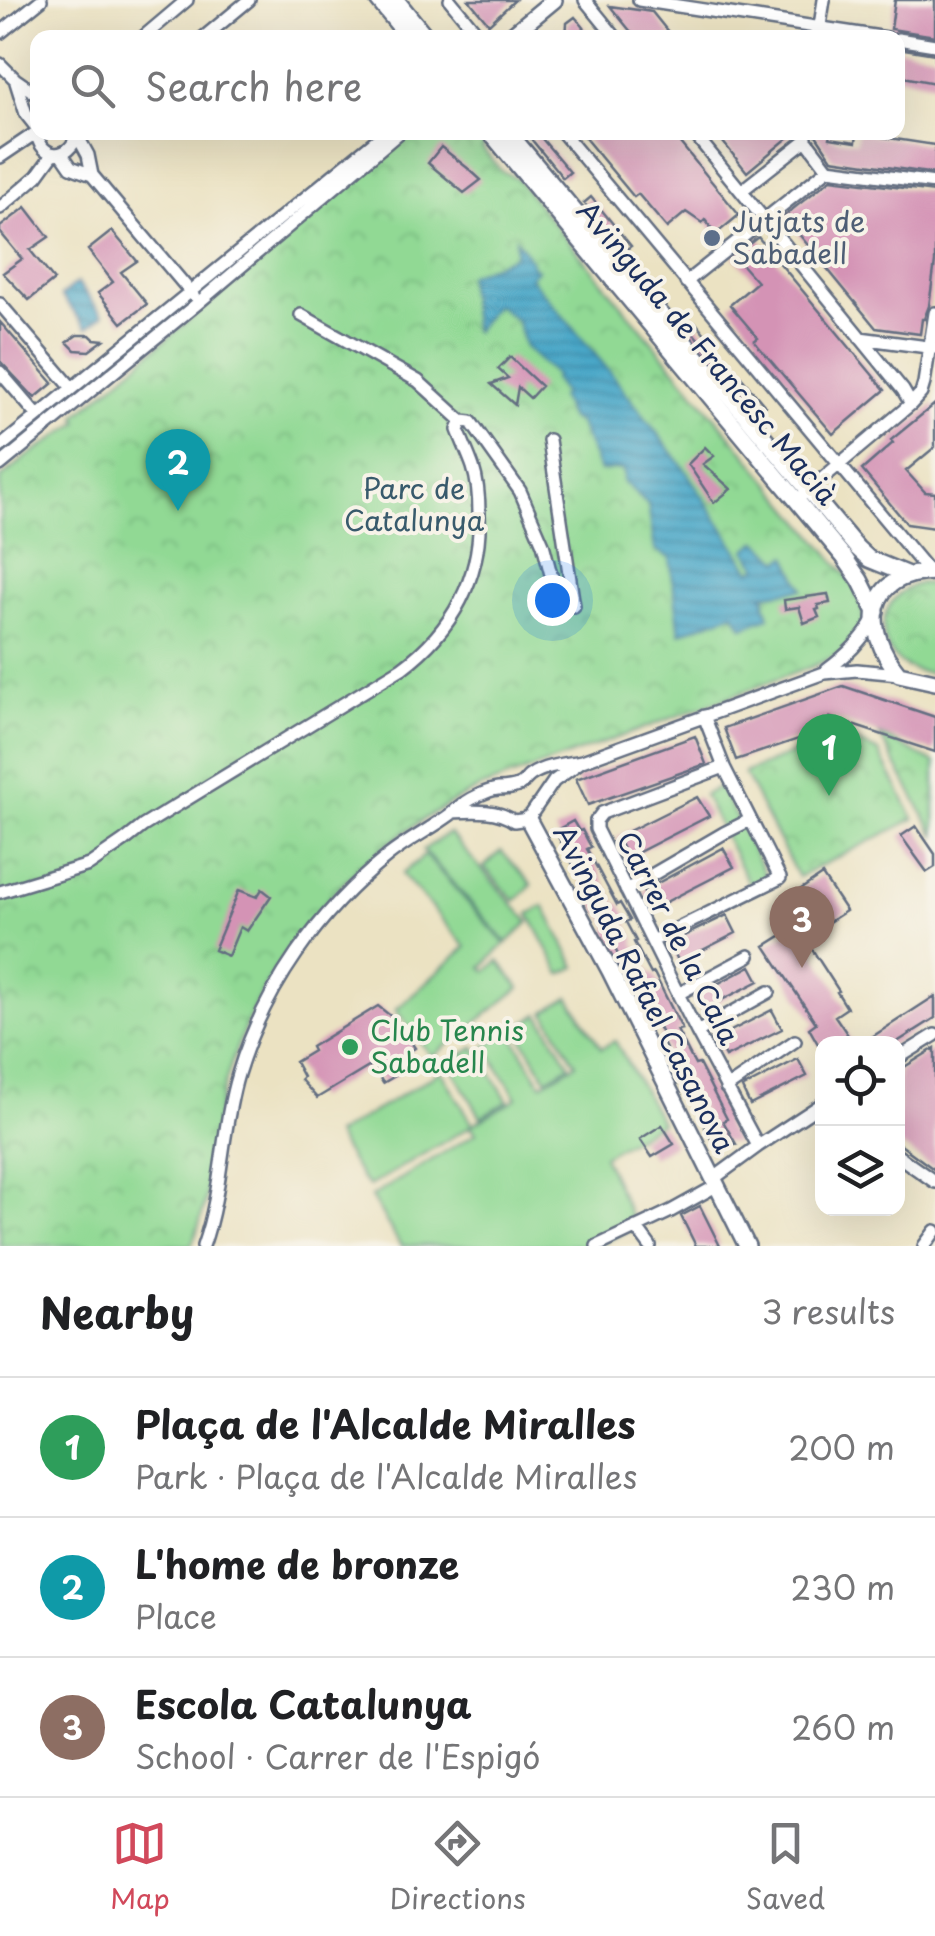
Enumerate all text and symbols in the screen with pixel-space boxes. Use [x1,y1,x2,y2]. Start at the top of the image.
search box [30,30,905,140]
text: Search here [145,57,362,114]
icon: search [65,58,120,113]
street label: Avinguda de Francesc Macià [567,190,849,515]
place label: Jutjats de Sabadell [732,199,865,274]
marker: Jutjats de Sabadell [701,227,723,249]
pin: 2 [146,428,210,511]
park label: Parc de Catalunya [344,466,485,541]
your location [527,575,578,626]
pin: 1 [796,714,862,796]
street label: Avinguda Rafael Casanova [544,817,747,1161]
street label: Carrer de la Cala [607,823,752,1052]
pin: 3 [770,886,834,968]
place label: Club Tennis Sabadell [370,1008,524,1083]
marker: Club Tennis Sabadell [339,1036,361,1058]
map controls [815,1036,905,1216]
button: locate [815,1036,905,1126]
button: layers [815,1126,905,1216]
text: Nearby [40,1280,194,1343]
text: 3 results [761,1287,895,1335]
text: Plaça de l'Alcalde Miralles [135,1395,636,1452]
text: 1 [65,1423,80,1471]
text: 200 m [788,1423,895,1471]
text: Park · Plaça de l'Alcalde Miralles [135,1452,637,1500]
text: L'home de bronze [135,1535,459,1592]
text: 2 [61,1563,84,1611]
text: 230 m [790,1563,895,1611]
text: Place [135,1592,217,1640]
text: Escola Catalunya [135,1675,472,1732]
text: 3 [62,1703,83,1751]
text: 260 m [791,1703,895,1751]
text: School · Carrer de l'Espigó [135,1732,540,1780]
tab: Map [110,1816,170,1919]
tab: Directions [390,1816,526,1919]
tab: Saved [746,1816,825,1919]

